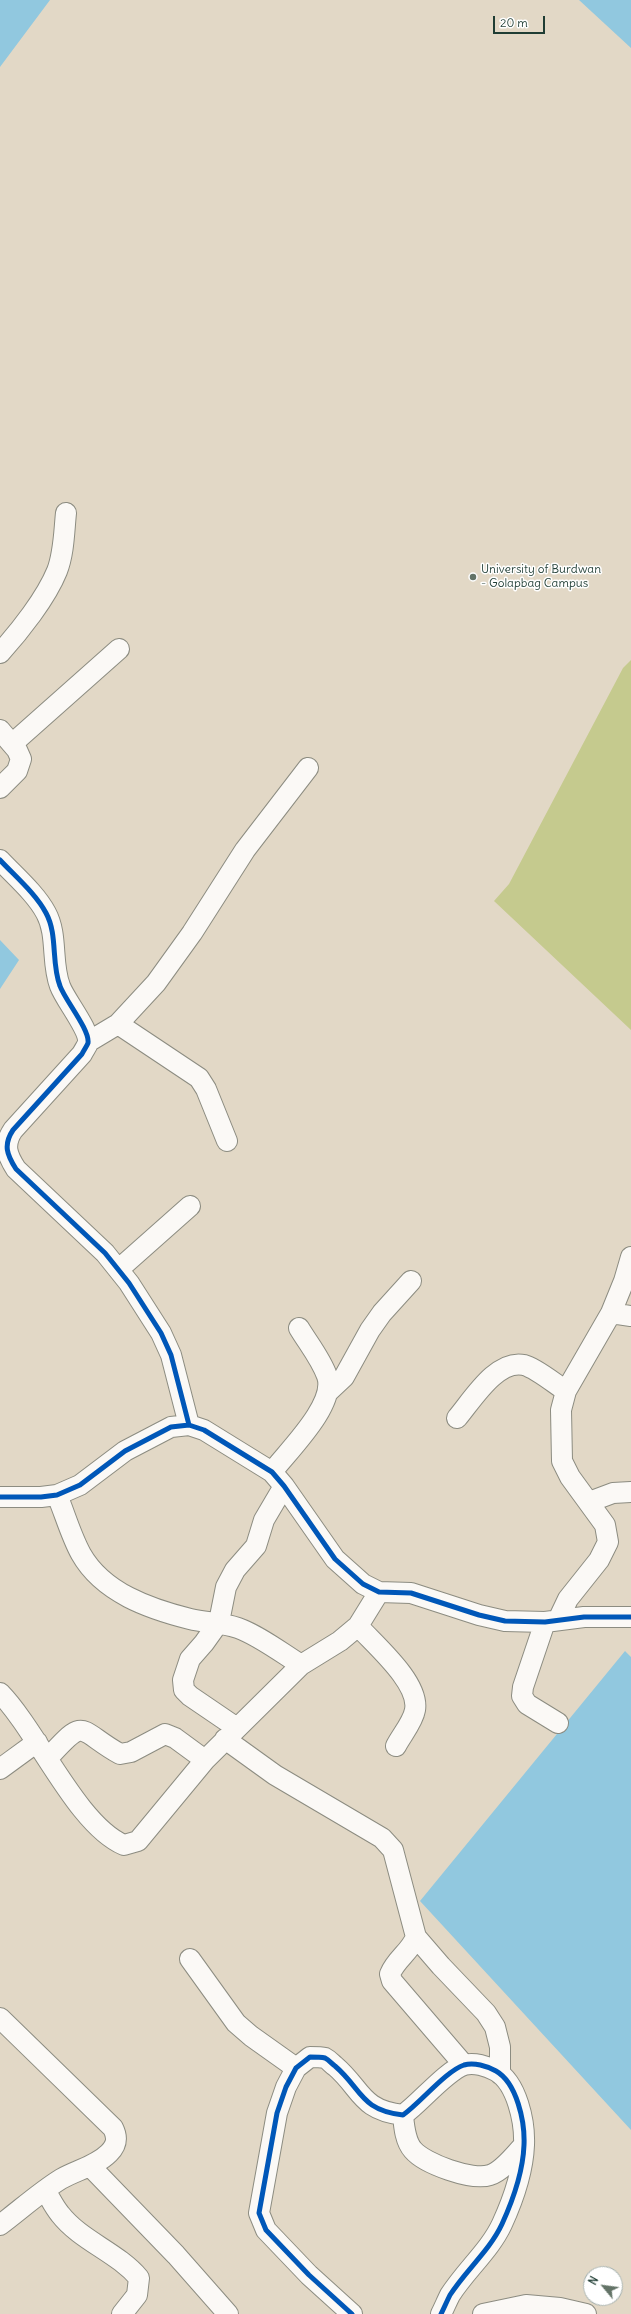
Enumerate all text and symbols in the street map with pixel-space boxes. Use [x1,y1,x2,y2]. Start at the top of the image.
scale bar [495,8,547,34]
text: 20 m [500,15,528,30]
place label: University of Burdwan - Golapbag Campus [481,563,601,591]
marker: University of Burdwan - Golapbag Campus [468,572,478,582]
north arrow [583,2266,623,2306]
text: N [585,2274,601,2287]

